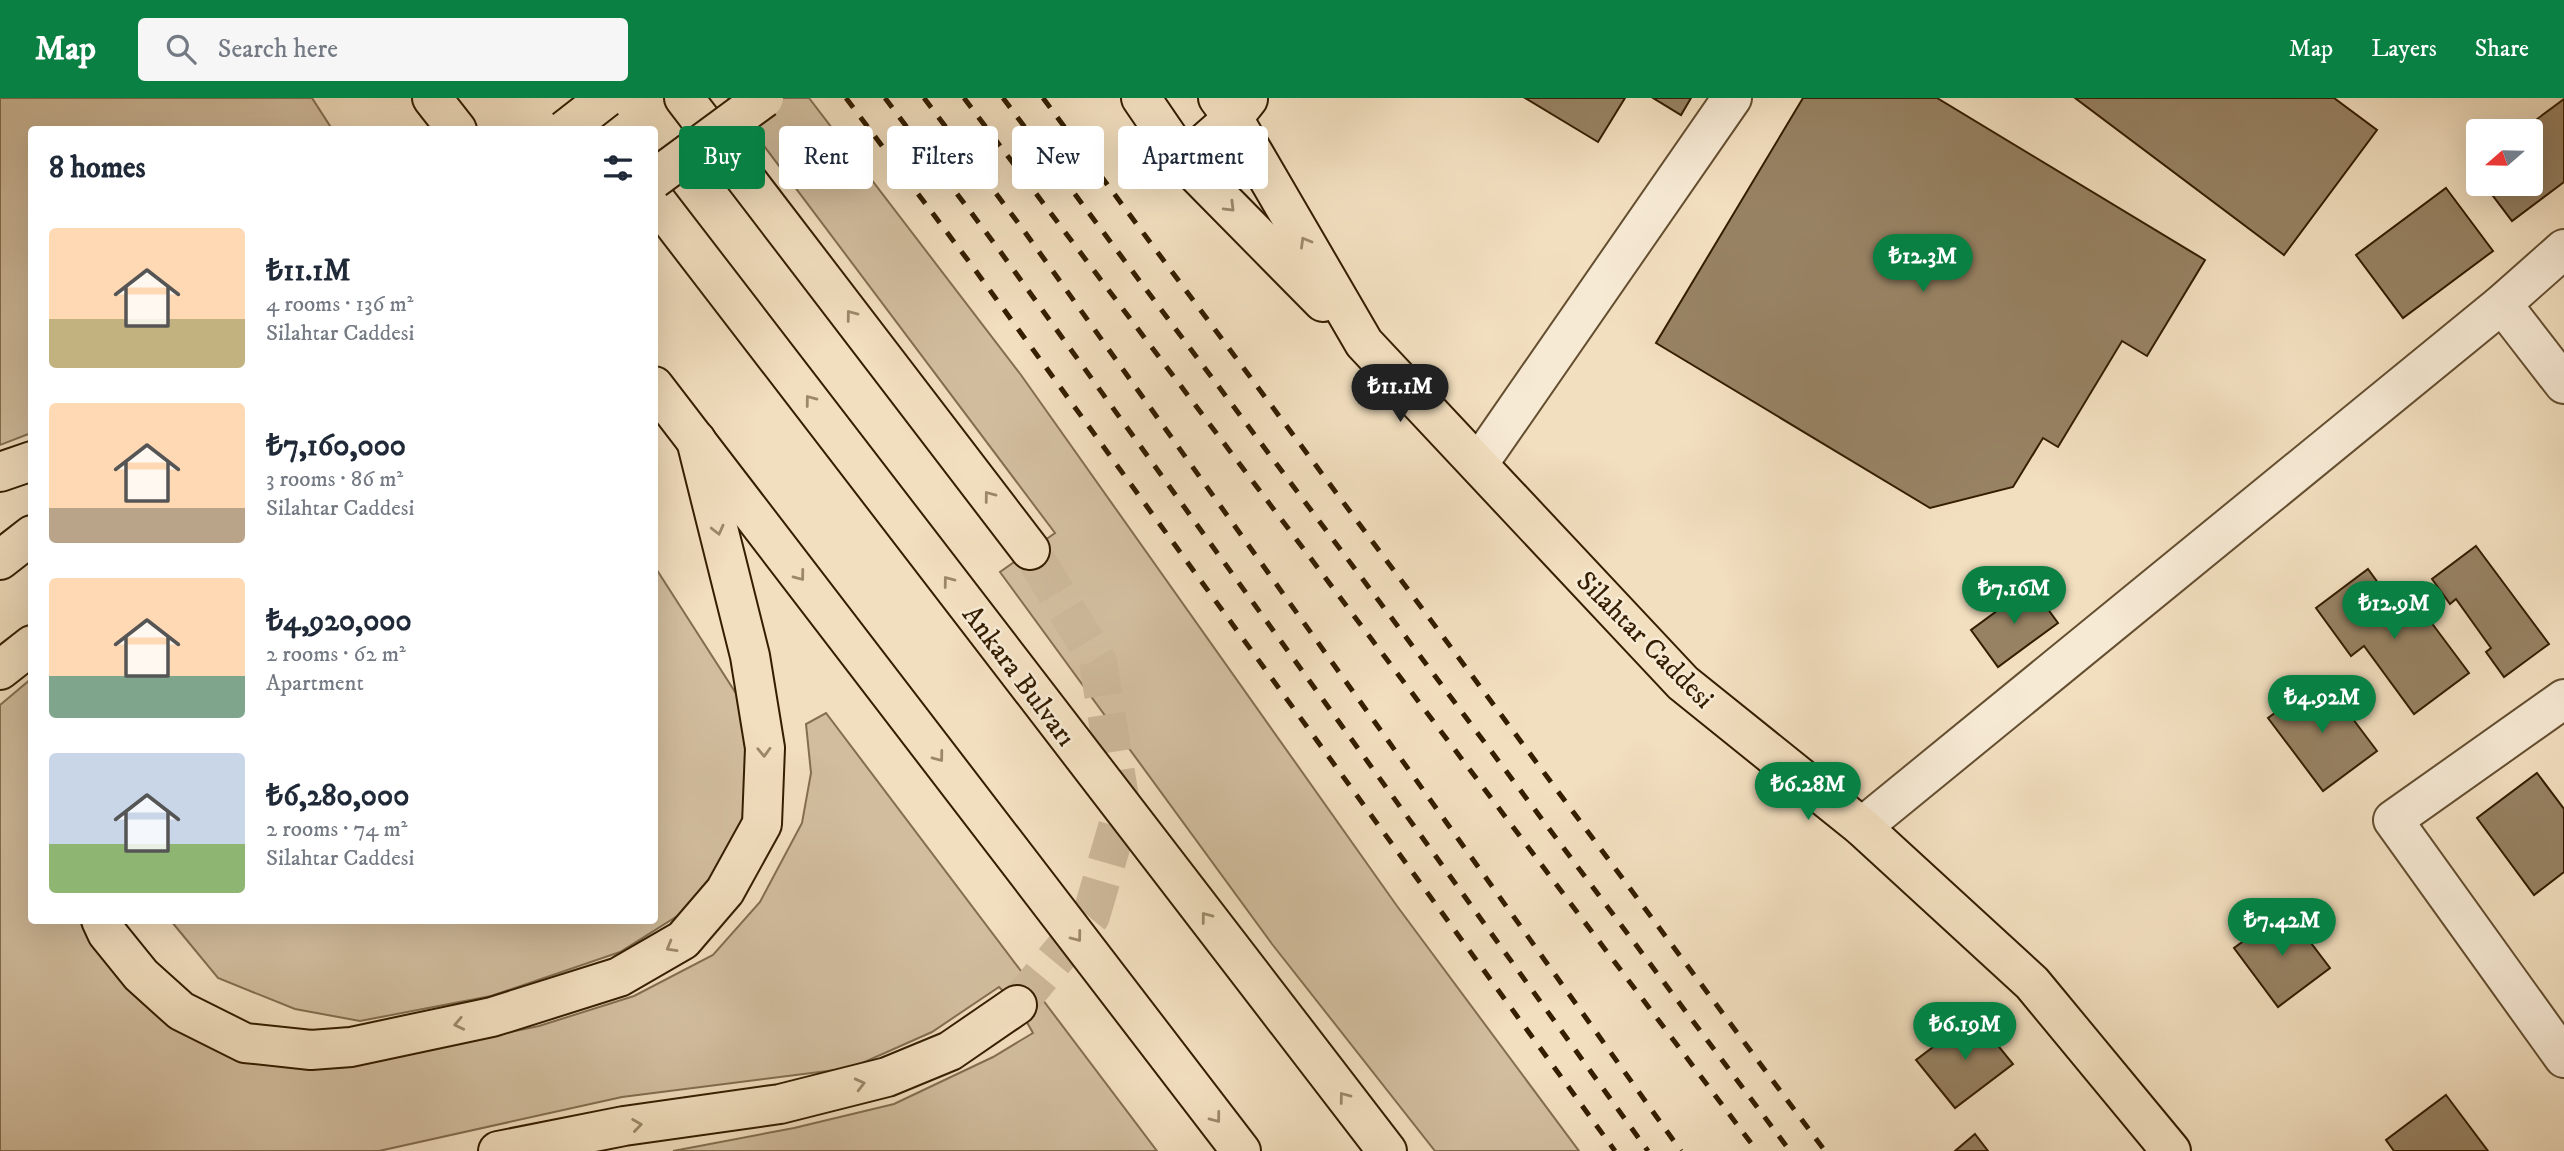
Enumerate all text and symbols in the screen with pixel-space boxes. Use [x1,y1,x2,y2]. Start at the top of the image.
search box [138,18,628,81]
text: Map [35,29,96,70]
icon: search [162,30,200,68]
text: Search here [218,33,338,66]
text: Map [2289,34,2333,64]
text: Layers [2371,34,2437,64]
text: Share [2475,34,2529,64]
north arrow [2466,119,2543,196]
map controls [2466,119,2543,196]
chip: Buy [679,126,765,189]
chip: Rent [779,126,873,189]
chip: Filters [887,126,998,189]
chip: New [1012,126,1104,189]
chip: Apartment [1118,126,1268,189]
icon: filters [599,149,637,187]
text: 8 homes [49,150,146,187]
one-way arrow [1222,199,1235,212]
pin: ₺12.3M [1866,234,1980,294]
one-way arrow [1300,236,1313,249]
text: ₺12.3M [1889,242,1957,271]
text: ₺11.1M [266,253,351,290]
icon: home [105,256,189,340]
text: 4 rooms · 136 m² [266,290,413,319]
one-way arrow [846,311,859,323]
text: Silahtar Caddesi [266,319,414,348]
pin: ₺11.1M [1343,364,1457,424]
text: ₺11.1M [1368,372,1432,401]
one-way arrow [805,396,818,408]
text: ₺7,160,000 [266,428,406,465]
icon: home [105,431,189,515]
text: 3 rooms · 86 m² [266,465,403,494]
one-way arrow [985,491,997,504]
text: Silahtar Caddesi [266,494,414,523]
one-way arrow [710,523,724,535]
street label: Silahtar Caddesi [1569,564,1721,716]
pin: ₺7.16M [1957,566,2071,626]
one-way arrow [792,569,805,581]
text: ₺7.16M [1978,574,2050,603]
one-way arrow [944,576,957,588]
pin: ₺12.9M [2337,582,2451,641]
text: ₺12.9M [2358,589,2430,618]
street label: Ankara Bulvarı [954,598,1083,753]
text: ₺4,920,000 [266,603,412,640]
icon: home [105,606,189,690]
text: 2 rooms · 62 m² [266,640,406,669]
text: Apartment [266,669,364,698]
pin: ₺4.92M [2265,676,2379,735]
text: ₺4.92M [2284,683,2360,712]
one-way arrow [756,747,771,758]
one-way arrow [930,749,943,762]
pin: ₺6.28M [1751,762,1865,822]
text: ₺6.28M [1771,770,1845,799]
text: ₺6,280,000 [266,778,409,815]
icon: home [105,781,189,865]
text: 2 rooms · 74 m² [266,815,407,844]
text: Silahtar Caddesi [266,844,414,873]
pin: ₺7.42M [2225,898,2339,958]
text: ₺7.42M [2244,906,2320,935]
one-way arrow [1201,912,1214,925]
one-way arrow [1069,930,1082,942]
one-way arrow [666,939,679,952]
pin: ₺6.19M [1908,1002,2022,1062]
text: ₺6.19M [1929,1010,2001,1039]
one-way arrow [453,1016,465,1031]
one-way arrow [854,1078,866,1092]
one-way arrow [1340,1093,1353,1105]
one-way arrow [1207,1110,1220,1123]
one-way arrow [631,1117,643,1132]

